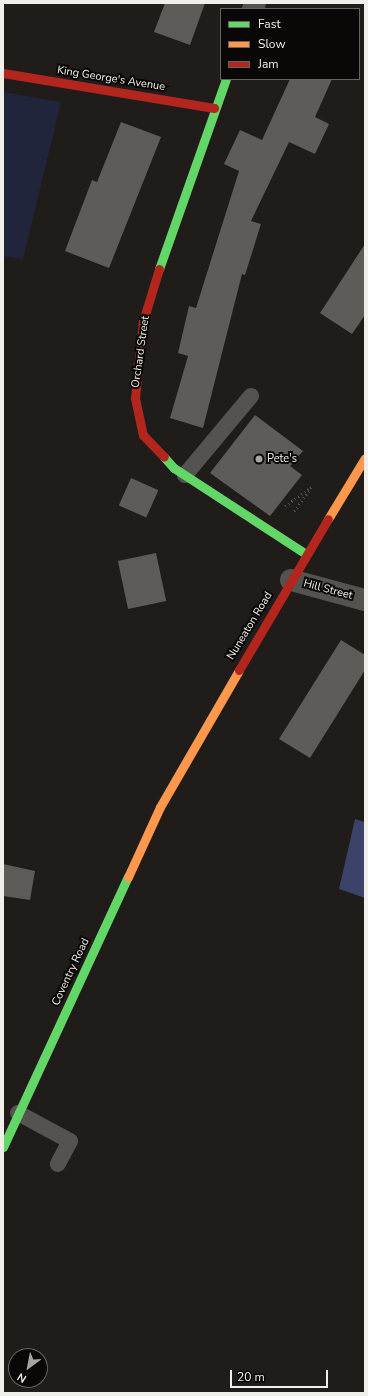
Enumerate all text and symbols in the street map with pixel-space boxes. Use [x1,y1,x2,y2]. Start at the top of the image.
legend [220,8,360,80]
text: Fast [258,16,281,32]
text: Slow [258,36,286,52]
text: Jam [258,56,279,72]
street label: King George's Avenue [56,64,166,94]
street label: Orchard Street [129,315,153,389]
place label: Pete's [267,452,297,466]
marker: Pete's [254,454,264,464]
street label: Hill Street [302,577,354,603]
street label: Nuneaton Road [225,590,275,662]
street label: Coventry Road [50,936,92,1008]
north arrow [8,1348,48,1388]
scale bar [232,1362,330,1388]
text: N [14,1369,29,1386]
text: 20 m [237,1369,265,1385]

